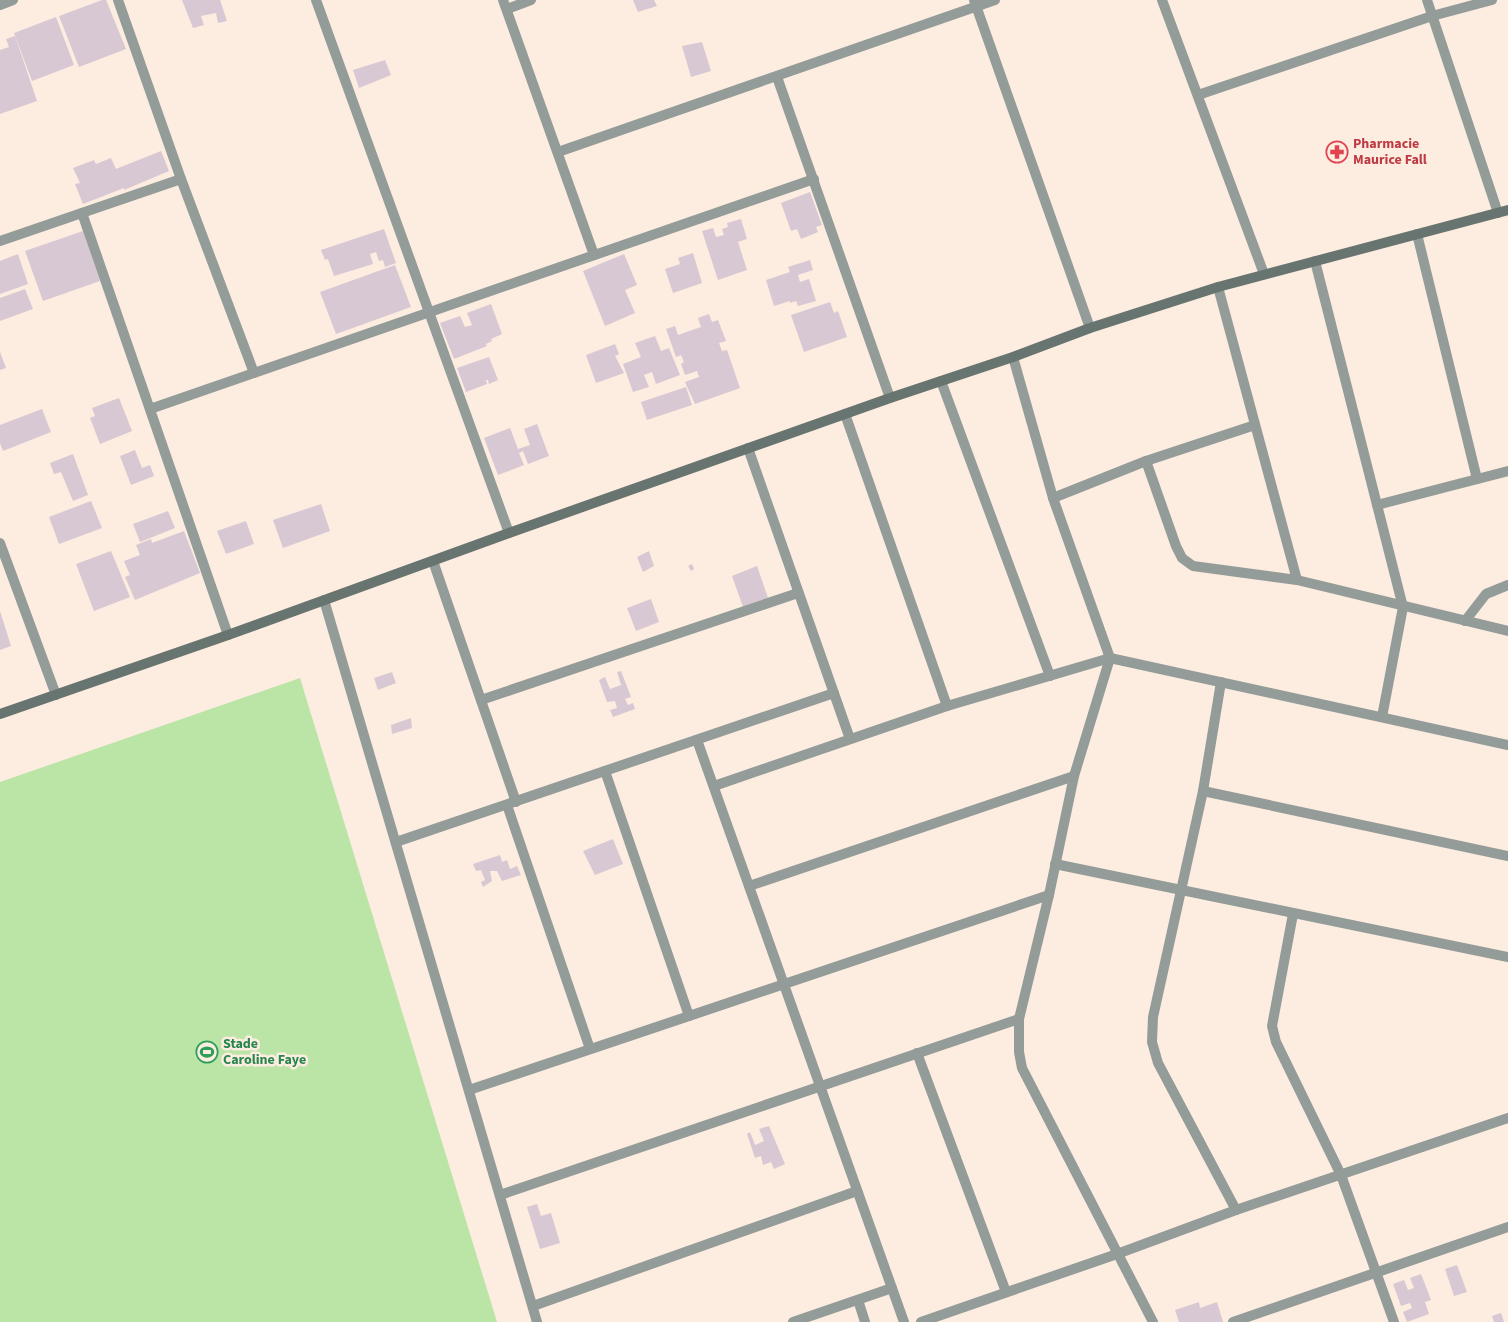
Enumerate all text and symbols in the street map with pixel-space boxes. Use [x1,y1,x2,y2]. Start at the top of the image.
place label: Pharmacie Maurice Fall [1353,134,1427,170]
pharmacy icon: Pharmacie Maurice Fall [1325,140,1349,164]
place label: Stade Caroline Faye [223,1034,306,1070]
sports icon: Stade Caroline Faye [195,1040,219,1064]

